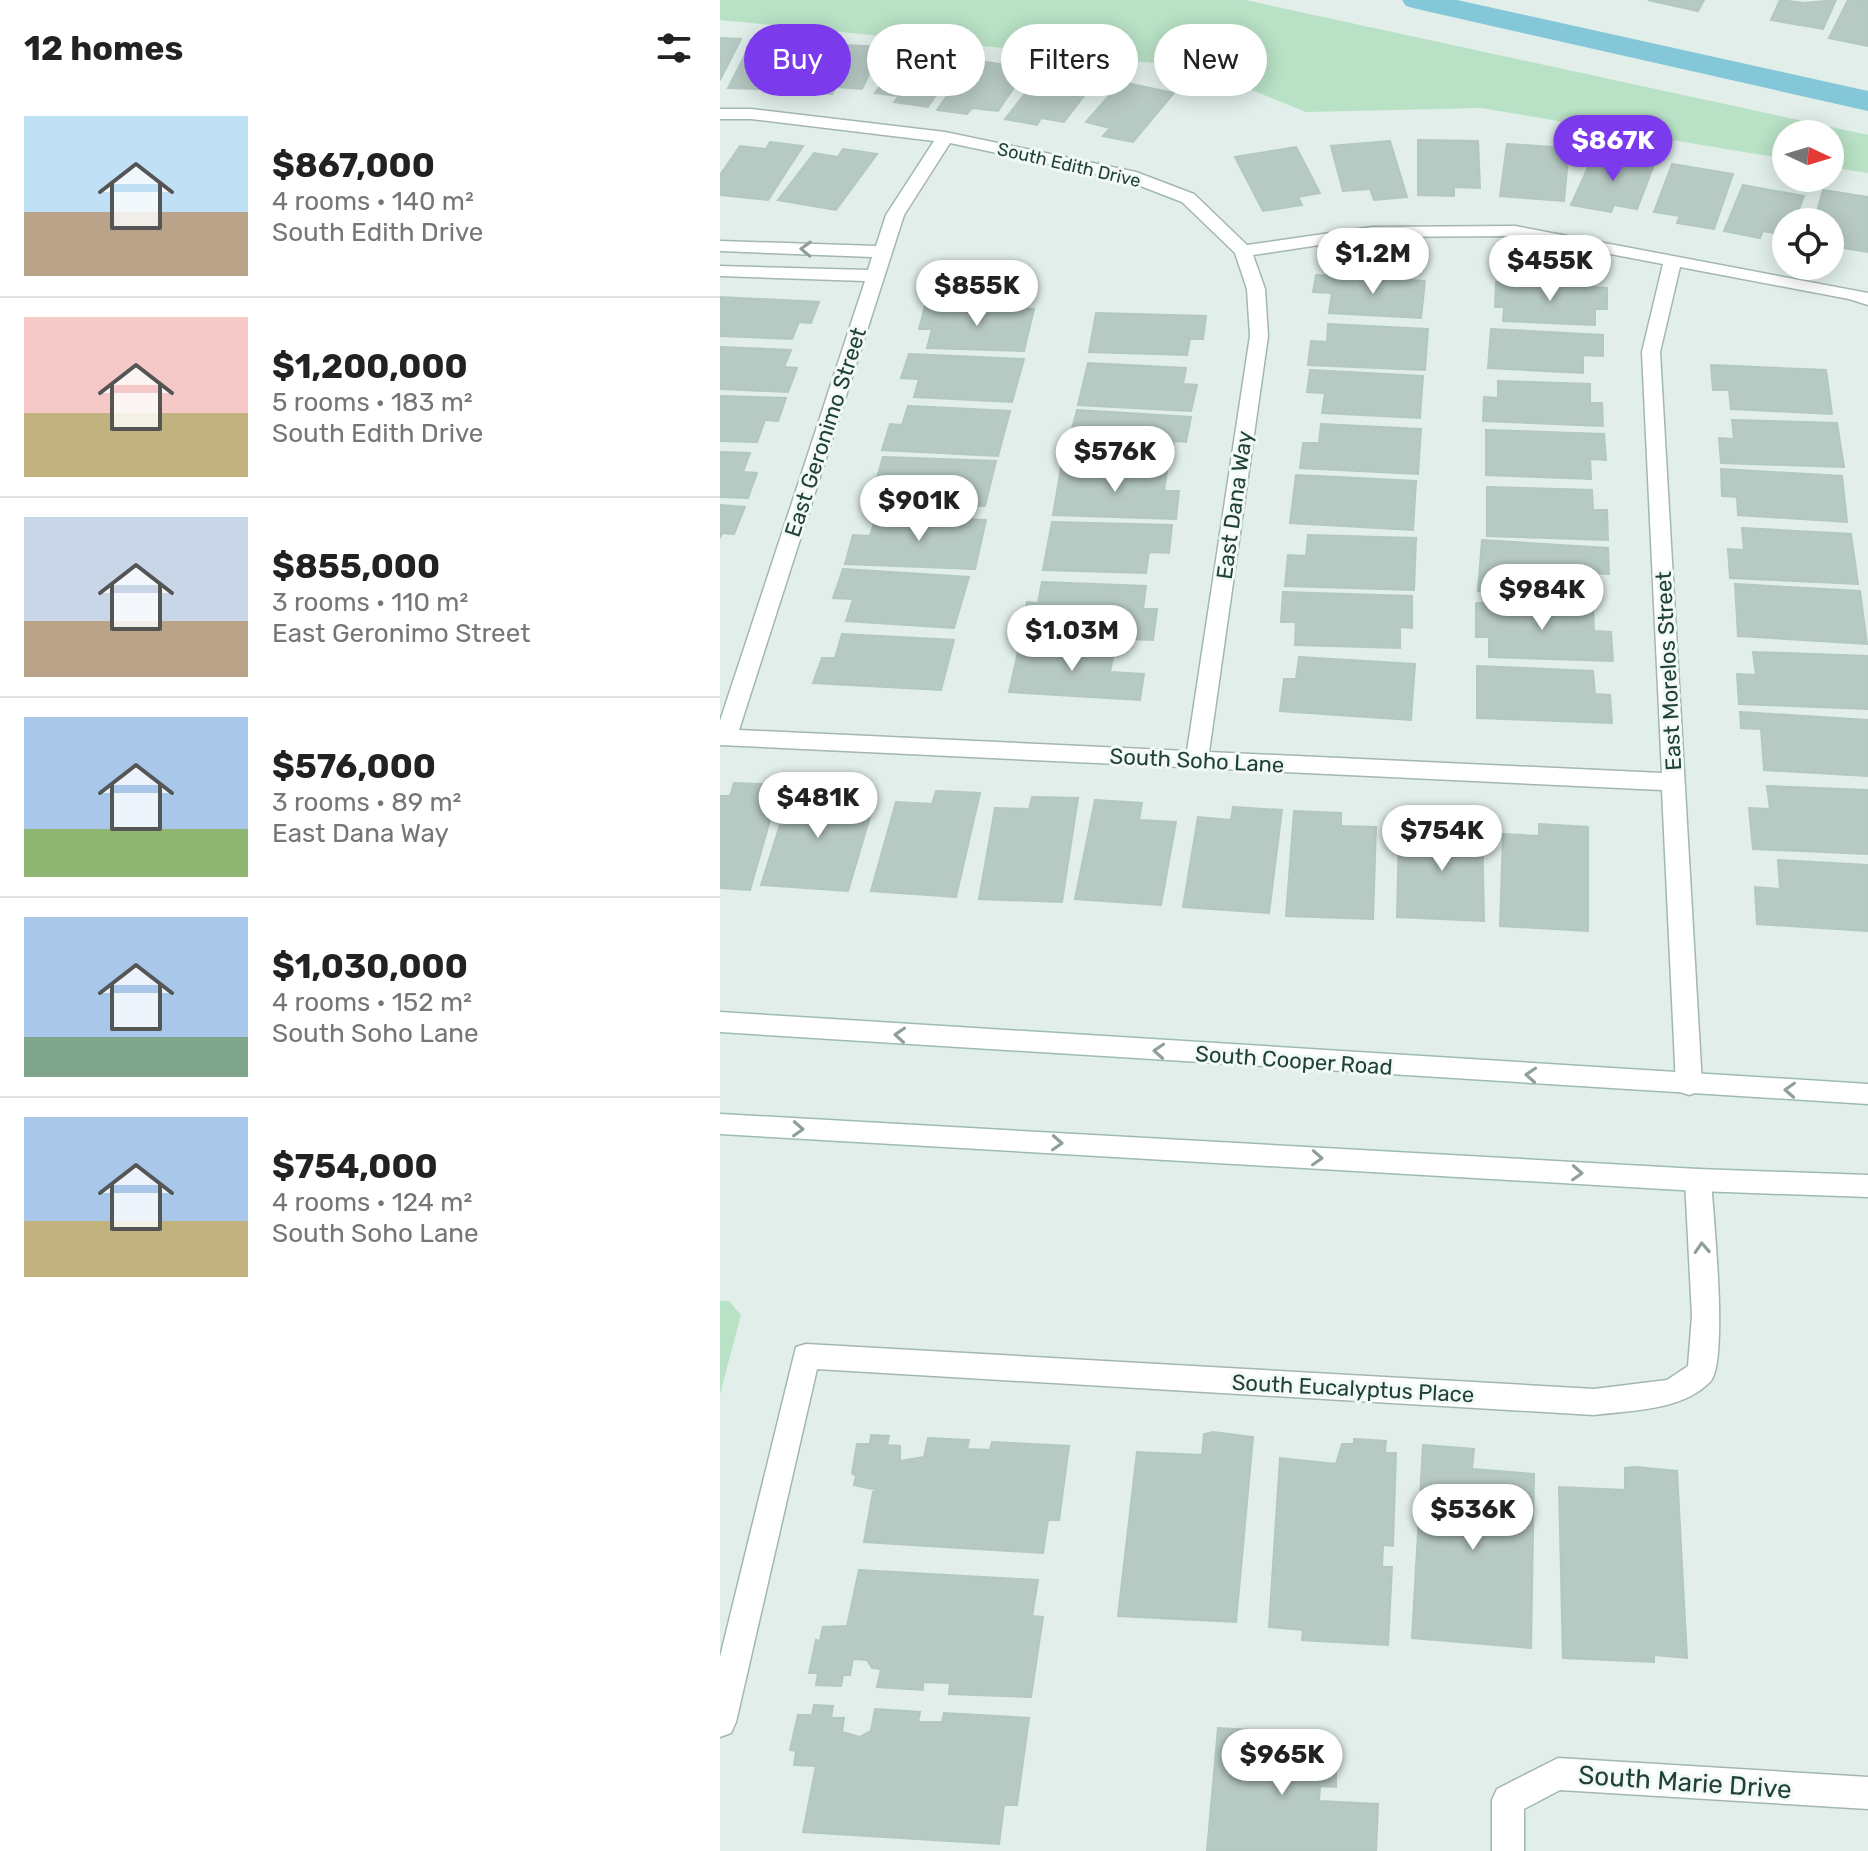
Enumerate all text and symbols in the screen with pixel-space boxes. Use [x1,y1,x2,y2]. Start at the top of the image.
chip: Buy [744,24,851,96]
chip: Rent [867,24,985,96]
chip: Filters [1001,24,1138,96]
chip: New [1154,24,1267,96]
icon: filters [652,26,696,70]
text: 12 homes [24,28,183,69]
pin: $867K [1557,115,1669,183]
north arrow [1772,120,1844,192]
map controls [1772,120,1844,280]
text: $867K [1571,125,1655,156]
street label: South Edith Drive [995,138,1143,192]
text: $867,000 [272,145,435,186]
icon: home [88,148,184,244]
text: 4 rooms · 140 m² [272,186,474,217]
button: locate [1772,208,1844,280]
text: South Edith Drive [272,217,483,248]
pin: $1.2M [1317,228,1429,296]
pin: $455K [1494,235,1606,303]
text: $1.2M [1335,238,1411,269]
one-way arrow [799,241,812,258]
text: $455K [1507,245,1593,276]
pin: $855K [921,260,1033,328]
text: $855K [934,270,1020,301]
street label: East Geronimo Street [779,324,872,540]
text: $1,200,000 [272,346,468,387]
icon: home [88,349,184,445]
text: 5 rooms · 183 m² [272,387,473,418]
text: South Edith Drive [272,418,483,449]
pin: $576K [1059,426,1171,494]
street label: East Dana Way [1211,429,1258,581]
text: $576K [1074,436,1156,467]
pin: $901K [863,475,975,543]
text: $901K [878,485,960,516]
text: $855,000 [272,546,440,587]
icon: home [88,549,184,645]
pin: $984K [1486,564,1598,632]
street label: East Morelos Street [1650,570,1687,771]
text: $984K [1499,574,1585,605]
text: 3 rooms · 110 m² [272,587,468,618]
pin: $1.03M [1007,605,1137,673]
text: $1.03M [1025,615,1119,646]
text: East Geronimo Street [272,618,530,649]
street label: South Soho Lane [1109,742,1285,779]
text: $576,000 [272,746,436,787]
icon: home [88,749,184,845]
pin: $481K [762,772,874,840]
text: $481K [777,782,859,813]
text: 3 rooms · 89 m² [272,787,461,818]
pin: $754K [1386,805,1498,873]
text: $754K [1400,815,1484,846]
text: East Dana Way [272,818,449,849]
text: $1,030,000 [272,946,468,987]
icon: home [88,949,184,1045]
text: 4 rooms · 152 m² [272,987,472,1018]
text: South Soho Lane [272,1018,479,1049]
one-way arrow [893,1027,906,1044]
street label: South Cooper Road [1194,1040,1394,1081]
one-way arrow [1152,1043,1165,1060]
one-way arrow [1524,1067,1537,1084]
one-way arrow [1783,1081,1796,1098]
one-way arrow [792,1120,805,1137]
one-way arrow [1051,1134,1064,1151]
text: $754,000 [272,1146,438,1187]
icon: home [88,1149,184,1245]
one-way arrow [1311,1149,1324,1166]
one-way arrow [1571,1164,1584,1181]
text: 4 rooms · 124 m² [272,1187,472,1218]
text: South Soho Lane [272,1218,479,1249]
one-way arrow [1694,1241,1711,1254]
street label: South Eucalyptus Place [1231,1369,1475,1408]
pin: $536K [1417,1484,1529,1552]
text: $536K [1430,1494,1516,1525]
pin: $965K [1226,1729,1338,1797]
text: $965K [1240,1739,1324,1770]
street label: South Marie Drive [1577,1760,1793,1805]

